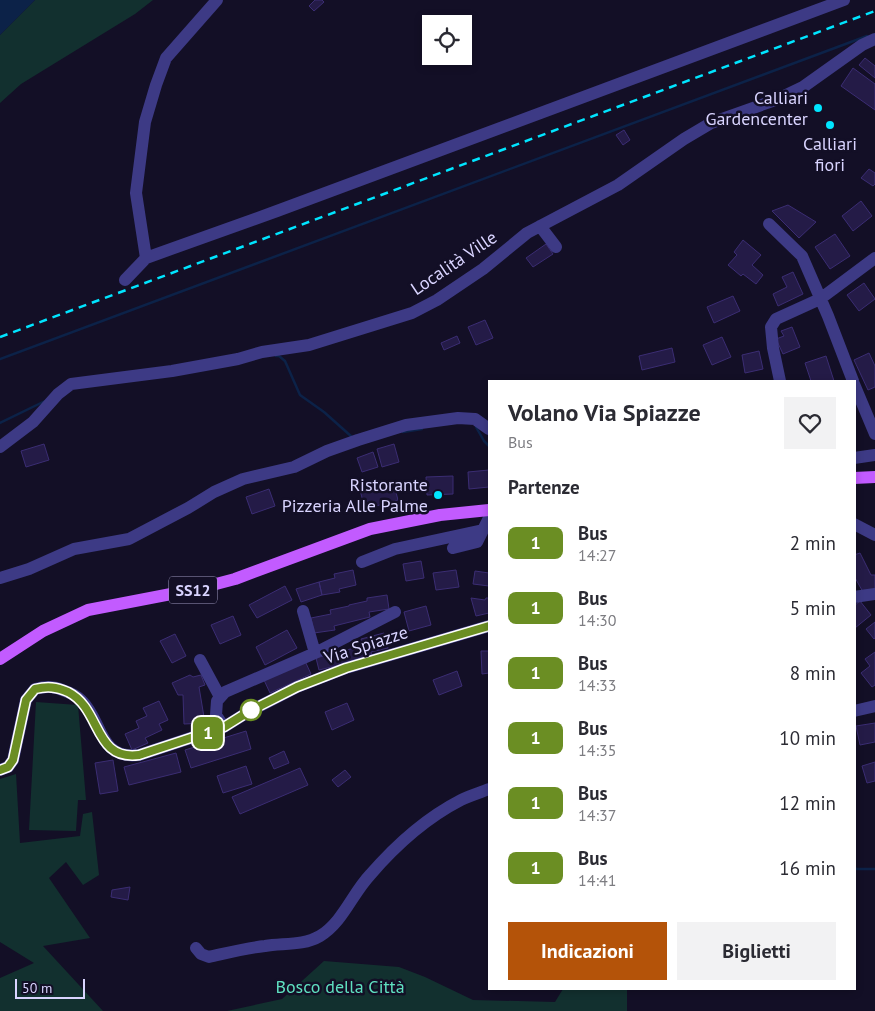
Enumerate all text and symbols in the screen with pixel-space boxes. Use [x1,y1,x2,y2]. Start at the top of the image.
map controls [422,15,472,65]
button: locate [422,15,472,65]
place label: Calliari Gardencenter [705,86,808,130]
marker: Calliari Gardencenter [812,102,824,114]
marker: Calliari fiori [824,119,836,131]
place label: Calliari fiori [803,132,857,176]
street label: Località Ville [406,225,501,300]
text: Volano Via Spiazze [508,397,701,428]
button: heart [784,397,836,449]
text: Bus [508,432,533,452]
place label: Ristorante Pizzeria Alle Palme [282,473,428,517]
text: Partenze [508,475,580,499]
marker: Ristorante Pizzeria Alle Palme [432,489,444,501]
text: Bus [578,521,607,545]
text: 1 [530,531,541,554]
text: 2 min [790,531,836,555]
text: 14:27 [578,545,616,565]
road number: SS12 [169,576,217,604]
text: Bus [578,586,607,610]
text: 1 [530,596,541,619]
text: 5 min [790,596,836,620]
text: 14:30 [578,610,616,630]
street label: Via Spiazze [320,620,411,669]
text: Bus [578,651,607,675]
text: 1 [530,661,541,684]
text: 8 min [790,661,836,685]
text: 14:33 [578,675,616,695]
unlabelled marker [240,699,262,721]
text: Bus [578,716,607,740]
line badge: 1 [192,717,224,749]
text: 1 [203,721,213,744]
text: 1 [530,726,541,749]
text: 10 min [779,726,836,750]
text: 14:35 [578,740,616,760]
text: Bus [578,781,607,805]
text: 1 [530,791,541,814]
text: 12 min [779,791,836,815]
text: 14:37 [578,805,616,825]
text: Bus [578,846,607,870]
text: 1 [530,856,541,879]
text: 16 min [779,856,836,880]
text: 14:41 [578,870,616,890]
button: Indicazioni [508,922,667,980]
button: Biglietti [677,922,836,980]
park label: Bosco della Città [275,975,405,998]
scale bar [15,976,85,999]
text: 50 m [22,979,52,997]

